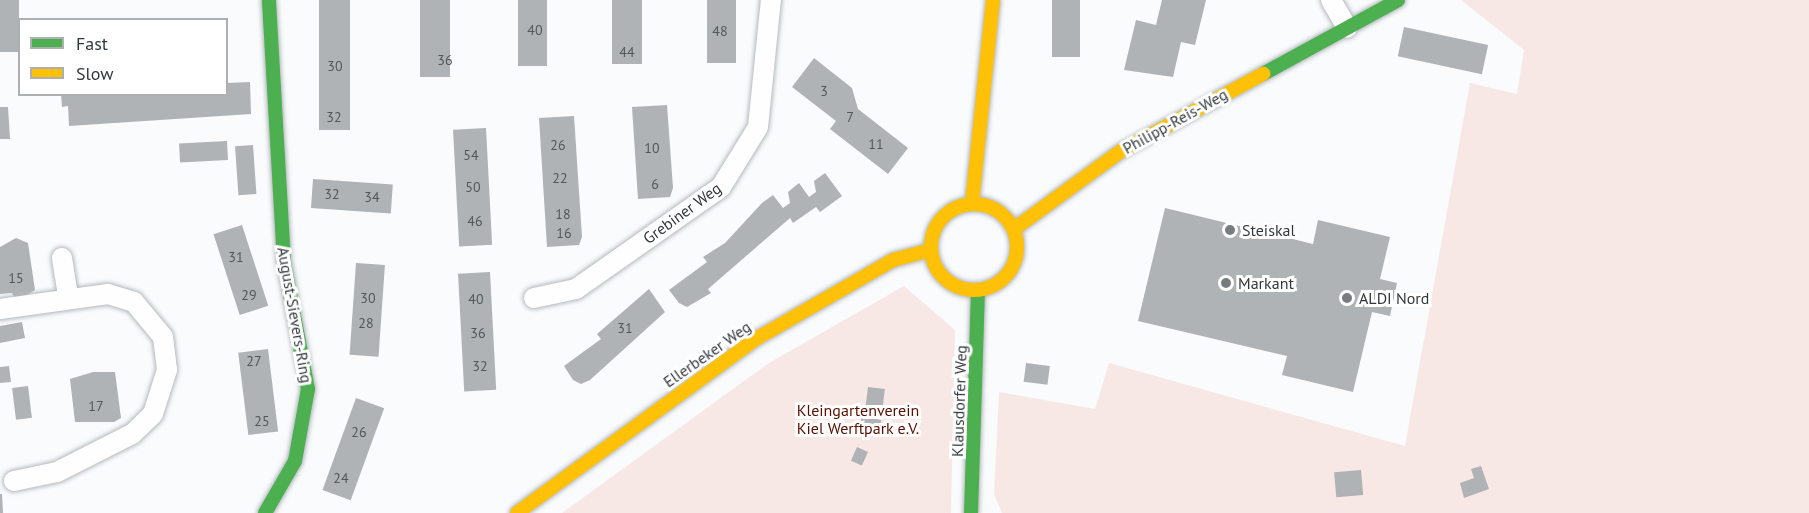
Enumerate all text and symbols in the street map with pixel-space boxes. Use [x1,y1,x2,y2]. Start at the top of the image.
legend [18,18,228,96]
house number: 40 [527,22,543,38]
house number: 48 [712,23,728,39]
text: Fast [76,32,108,55]
house number: 44 [619,44,635,60]
house number: 36 [437,52,453,68]
house number: 30 [327,58,343,74]
text: Slow [76,62,114,85]
house number: 3 [820,83,828,99]
street label: Philipp-Reis-Weg [1119,84,1231,158]
house number: 32 [326,109,342,125]
house number: 7 [846,109,854,125]
house number: 11 [868,136,884,152]
house number: 26 [550,137,566,153]
house number: 10 [644,140,660,156]
house number: 54 [463,147,479,163]
house number: 22 [552,170,568,186]
house number: 6 [651,176,659,192]
street label: Grebiner Weg [639,178,725,248]
house number: 50 [465,179,481,195]
house number: 32 [324,186,340,202]
house number: 34 [364,189,380,205]
house number: 18 [555,206,571,222]
house number: 46 [467,213,483,229]
place label: Steiskal [1242,220,1295,240]
marker: Steiskal [1223,223,1237,237]
house number: 16 [556,225,572,241]
street label: August-Sievers-Ring [274,245,316,385]
house number: 31 [228,249,244,265]
house number: 15 [8,270,24,286]
place label: Markant [1238,273,1294,293]
marker: Markant [1219,276,1233,290]
house number: 29 [241,287,257,303]
place label: ALDI Nord [1359,288,1429,308]
house number: 30 [360,290,376,306]
house number: 40 [468,291,484,307]
marker: ALDI Nord [1340,291,1354,305]
house number: 28 [358,315,374,331]
street label: Ellerbeker Weg [659,317,755,391]
house number: 31 [617,320,633,336]
house number: 36 [470,325,486,341]
street label: Klausdorfer Weg [947,345,971,457]
house number: 27 [246,353,262,369]
house number: 32 [472,358,488,374]
house number: 17 [88,398,104,414]
park label: Kleingartenverein Kiel Werftpark e.V. [796,400,920,438]
house number: 25 [254,413,270,429]
house number: 26 [351,424,367,440]
house number: 24 [333,470,349,486]

